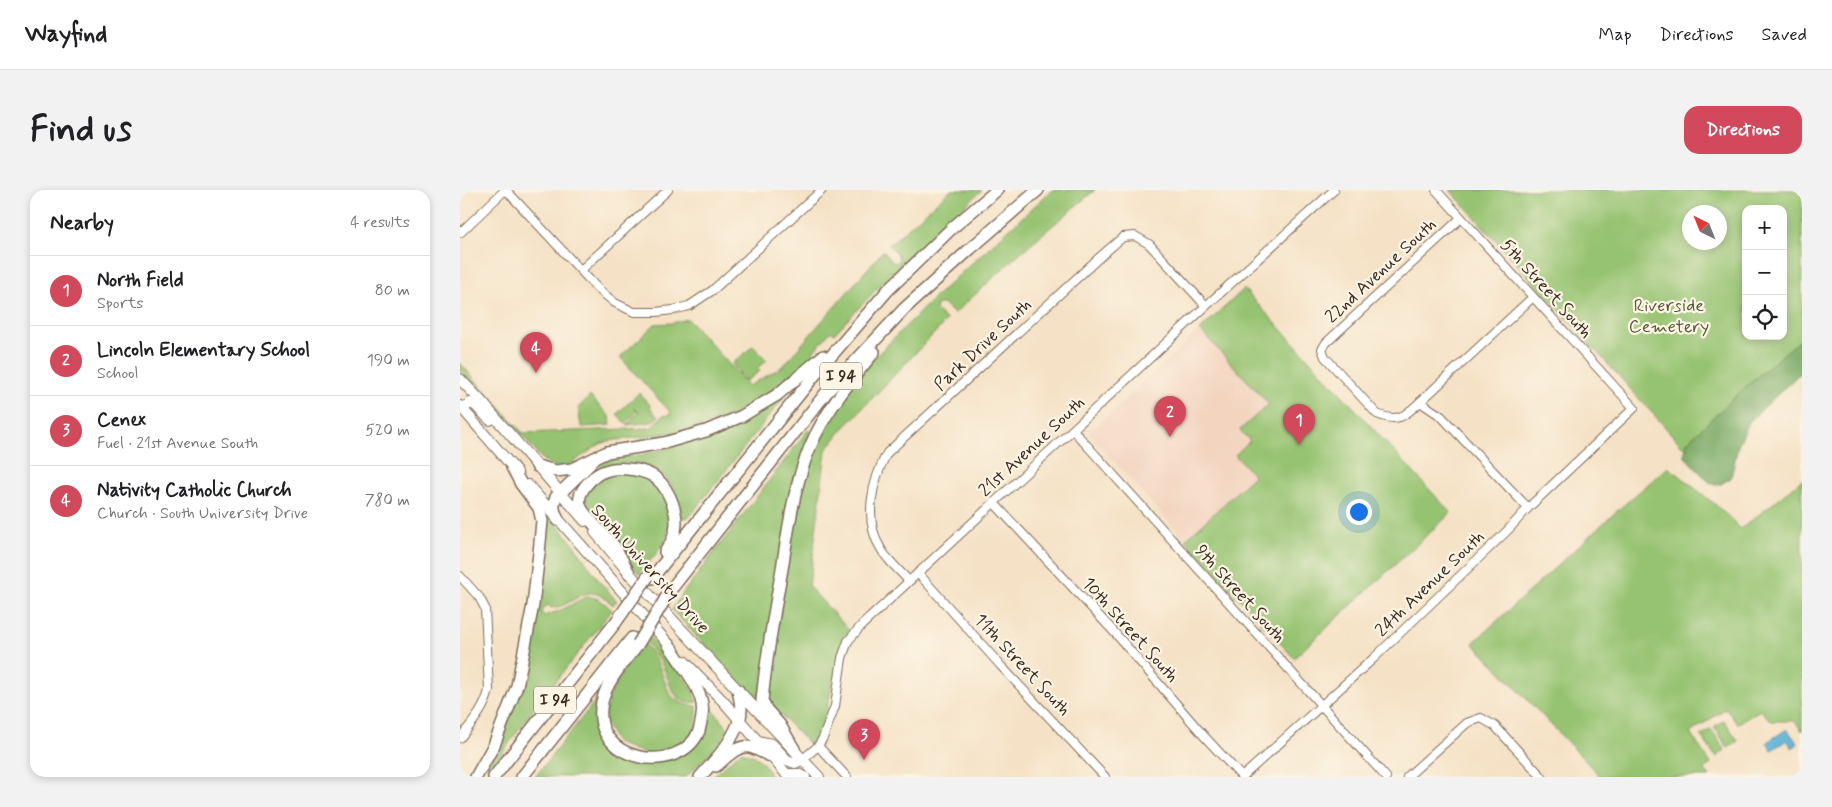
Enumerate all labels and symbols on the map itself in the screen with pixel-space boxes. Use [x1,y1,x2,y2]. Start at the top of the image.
north arrow [1682,205,1727,250]
street label: 22nd Avenue South [1320,213,1442,329]
street label: 5th Street South [1495,234,1597,344]
street label: Park Drive South [929,293,1037,397]
park label: Riverside Cemetery [1629,294,1709,339]
pin: 4 [520,332,552,373]
road number: I 94 [820,362,862,390]
street label: 21st Avenue South [974,391,1090,503]
pin: 2 [1154,396,1186,437]
pin: 1 [1283,404,1315,445]
street label: South University Drive [585,499,715,639]
your location [1346,499,1372,525]
street label: 24th Avenue South [1370,526,1490,642]
street label: 9th Street South [1189,540,1291,648]
street label: 10th Street South [1076,572,1184,688]
street label: 11th Street South [968,609,1076,721]
road number: I 94 [534,686,576,714]
pin: 3 [848,719,880,760]

